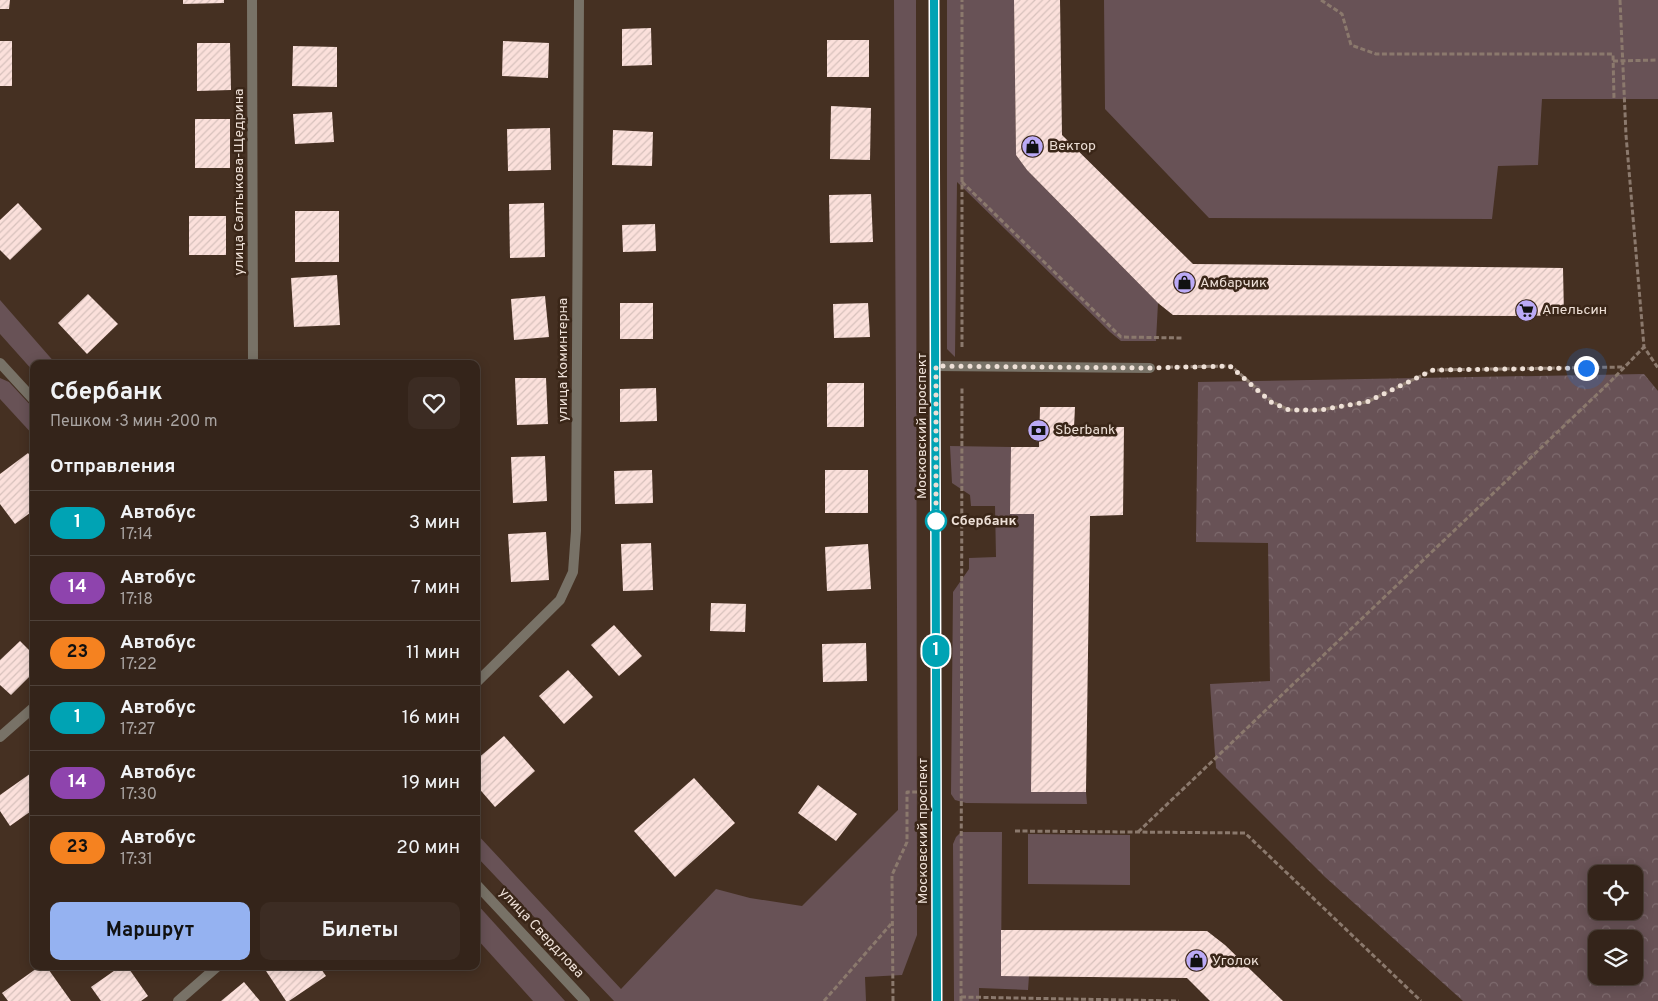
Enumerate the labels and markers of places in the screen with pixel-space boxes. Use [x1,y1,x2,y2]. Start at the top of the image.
shop icon: Вектор [1021,134,1045,158]
place label: Вектор [1049,138,1096,155]
shop icon: Амбарчик [1172,271,1196,295]
place label: Амбарчик [1200,275,1267,292]
supermarket icon: Апельсин [1514,298,1538,322]
place label: Апельсин [1542,302,1607,319]
bank icon: Sberbank [1027,418,1051,442]
place label: Sberbank [1055,422,1115,439]
marker: Сбербанк [925,510,947,532]
place label: Сбербанк [951,513,1017,530]
shop icon: Уголок [1184,949,1208,973]
place label: Уголок [1212,953,1259,970]

